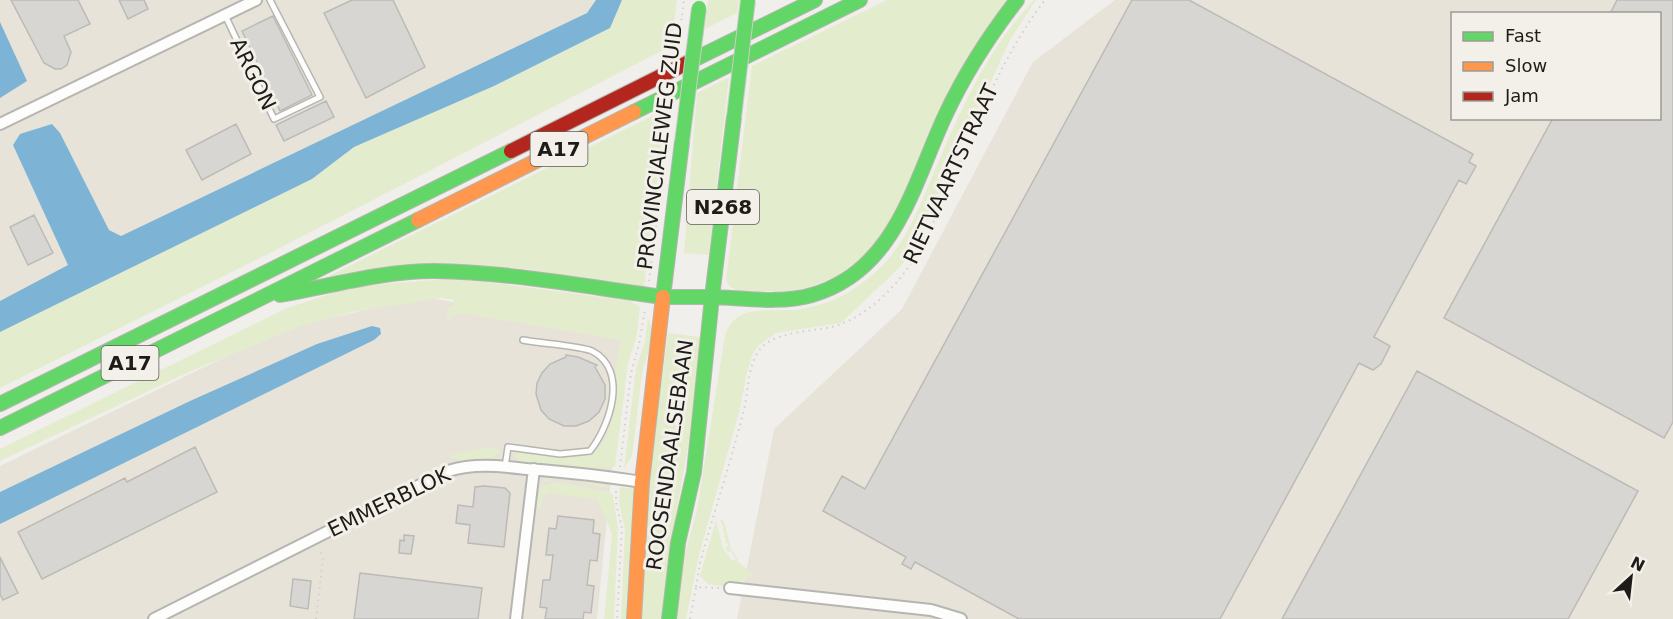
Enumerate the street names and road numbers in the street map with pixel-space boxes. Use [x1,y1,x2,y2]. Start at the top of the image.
street label: PROVINCIALEWEG ZUID [633,21,687,271]
street label: ARGON [225,34,281,114]
street label: RIETVAARTSTRAAT [899,80,1003,268]
road number: A17 [530,132,588,166]
road number: N268 [687,190,759,224]
street label: ROOSENDAALSEBAAN [642,338,698,572]
road number: A17 [102,346,158,380]
street label: EMMERBLOK [324,462,455,542]

